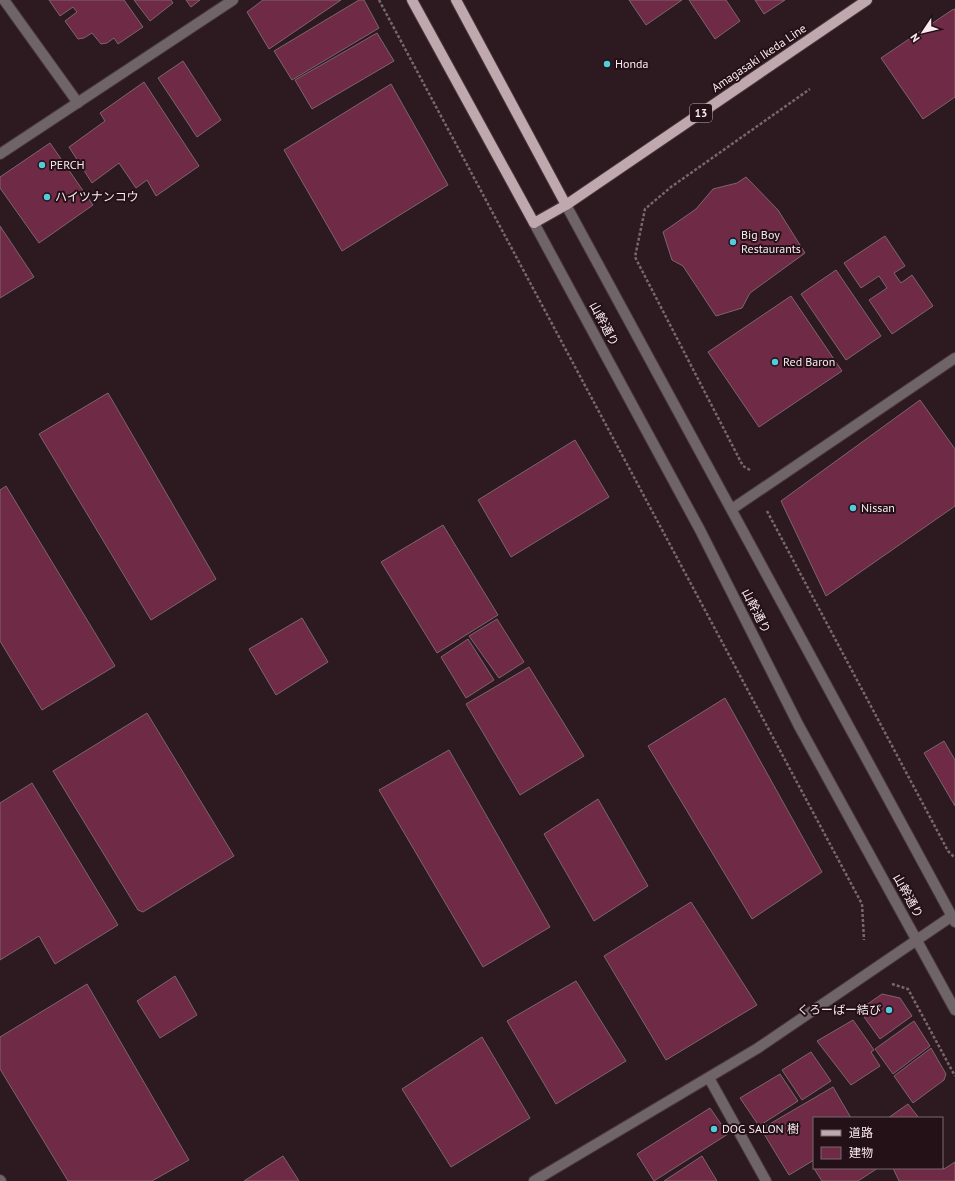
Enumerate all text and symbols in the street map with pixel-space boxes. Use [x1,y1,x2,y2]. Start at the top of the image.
north arrow [903,12,943,52]
street label: Amagasaki Ikeda Line [708,20,809,95]
text: N [907,31,923,45]
place label: Honda [615,56,649,71]
marker: Honda [602,59,612,69]
road number: 13 [690,104,712,122]
place label: PERCH [50,157,85,172]
marker: PERCH [37,160,47,170]
place label: ハイツナンコウ [55,189,138,204]
marker: ハイツナンコウ [42,192,52,202]
place label: Big Boy Restaurants [741,227,801,256]
marker: Big Boy Restaurants [728,237,738,247]
street label: 山幹通り [587,299,622,348]
place label: Red Baron [783,354,835,369]
marker: Red Baron [770,357,780,367]
place label: Nissan [861,500,895,515]
marker: Nissan [848,503,858,513]
street label: 山幹通り [739,586,774,636]
street label: 山幹通り [890,871,927,920]
place label: くろーばー結び [797,1002,881,1017]
marker: くろーばー結び [884,1005,894,1015]
legend [813,1117,943,1169]
place label: DOG SALON 樹 [722,1121,799,1136]
marker: DOG SALON 樹 [709,1124,719,1134]
text: 道路 [849,1125,873,1140]
text: 建物 [849,1145,873,1160]

